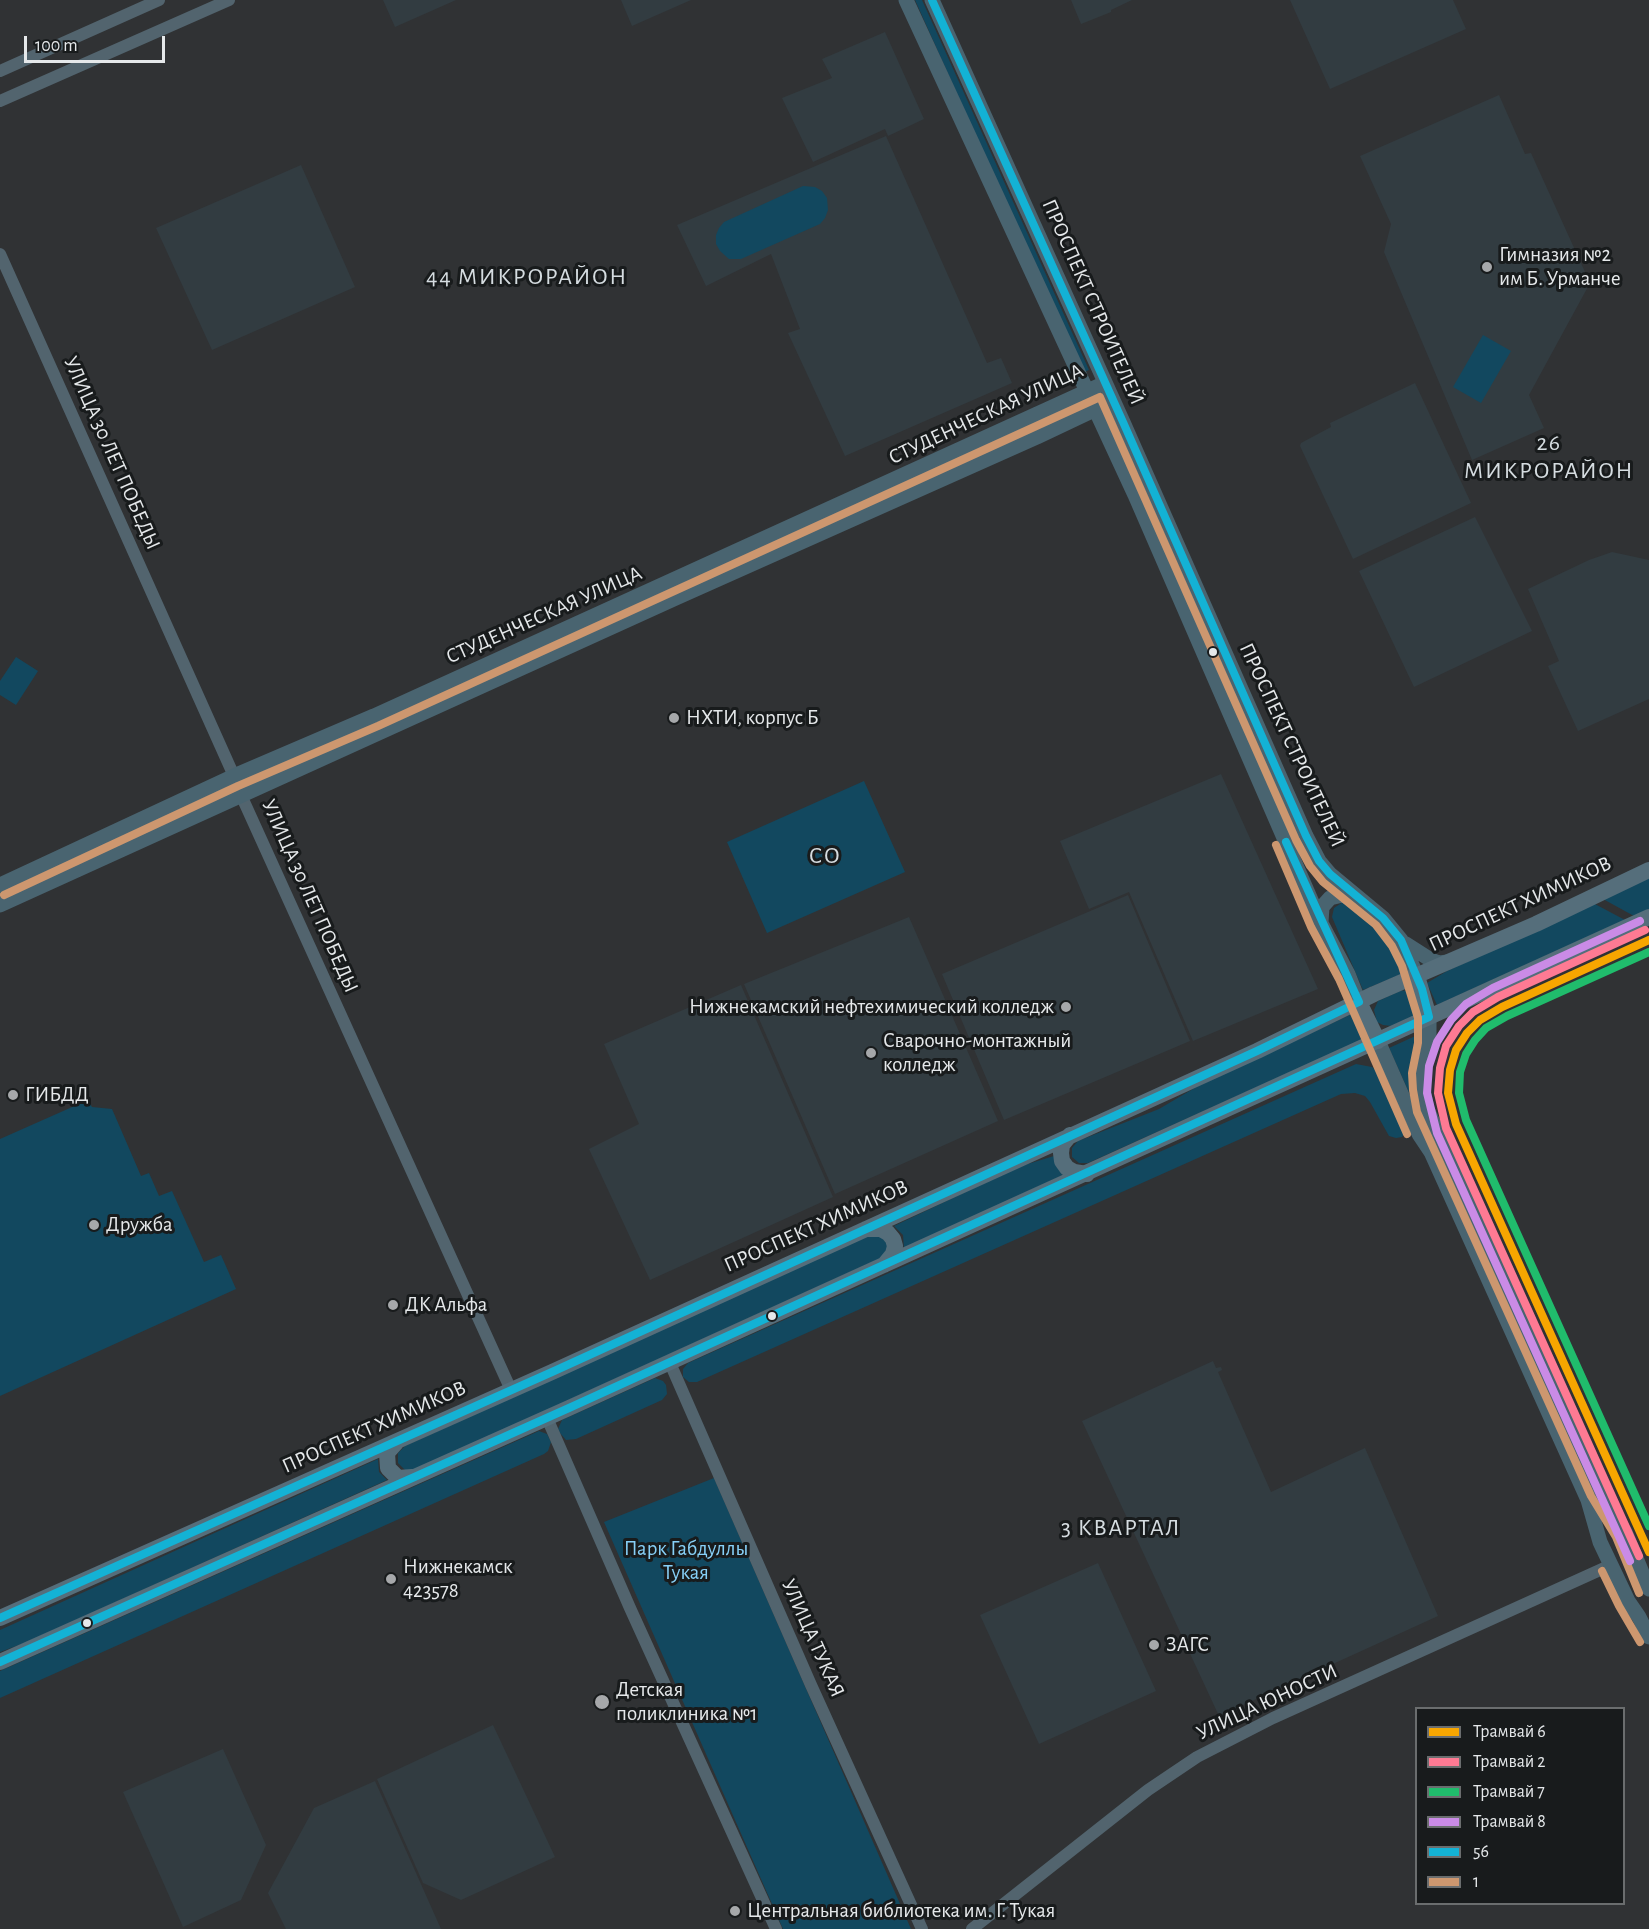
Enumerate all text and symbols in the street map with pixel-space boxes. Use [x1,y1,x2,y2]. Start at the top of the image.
scale bar [27,24,168,62]
text: 100 m [35,37,78,55]
street label: ПРОСПЕКТ СТРОИТЕЛЕЙ [1036,195,1150,409]
place label: Гимназия №2 им Б. Урманче [1499,242,1621,292]
marker: Гимназия №2 им Б. Урманче [1480,260,1494,274]
district label: 44 МИКРОРАЙОН [426,263,628,291]
street label: УЛИЦА 30 ЛЕТ ПОБЕДЫ [58,352,166,554]
street label: СТУДЕНЧЕСКАЯ УЛИЦА [885,358,1087,470]
district label: 26 МИКРОРАЙОН [1464,429,1634,485]
street label: СТУДЕНЧЕСКАЯ УЛИЦА [442,560,646,670]
street label: ПРОСПЕКТ СТРОИТЕЛЕЙ [1234,639,1350,851]
unlabelled marker [1207,646,1219,658]
place label: НХТИ, корпус Б [686,705,819,731]
marker: НХТИ, корпус Б [667,711,681,725]
street label: УЛИЦА 30 ЛЕТ ПОБЕДЫ [256,795,364,997]
district label: СО [809,842,841,870]
street label: ПРОСПЕКТ ХИМИКОВ [1425,851,1615,957]
place label: Нижнекамский нефтехимический колледж [689,994,1054,1020]
marker: Нижнекамский нефтехимический колледж [1059,1000,1073,1014]
place label: Сварочно-монтажный колледж [883,1028,1071,1078]
marker: Сварочно-монтажный колледж [864,1046,878,1060]
place label: ГИБДД [25,1082,89,1108]
marker: ГИБДД [6,1088,20,1102]
street label: ПРОСПЕКТ ХИМИКОВ [720,1174,912,1278]
place label: Дружба [106,1212,173,1238]
marker: Дружба [87,1218,101,1232]
place label: ДК Альфа [405,1292,487,1318]
marker: ДК Альфа [386,1298,400,1312]
unlabelled marker [766,1310,778,1322]
street label: ПРОСПЕКТ ХИМИКОВ [278,1375,470,1479]
district label: 3 КВАРТАЛ [1061,1514,1181,1542]
park label: Парк Габдуллы Тукая [624,1536,748,1586]
place label: Нижнекамск 423578 [403,1554,513,1604]
marker: Нижнекамск 423578 [384,1572,398,1586]
street label: УЛИЦА ТУКАЯ [776,1575,850,1701]
unlabelled marker [81,1617,93,1629]
place label: ЗАГС [1166,1632,1209,1658]
marker: ЗАГС [1147,1638,1161,1652]
street label: УЛИЦА ЮНОСТИ [1193,1658,1341,1746]
place label: Детская поликлиника №1 [616,1677,757,1727]
marker: Детская поликлиника №1 [593,1693,611,1711]
legend [1415,1707,1625,1905]
text: Трамвай 6 [1473,1723,1546,1741]
text: Трамвай 2 [1473,1753,1546,1771]
text: Трамвай 7 [1473,1783,1545,1801]
text: Трамвай 8 [1473,1813,1546,1831]
text: 56 [1473,1843,1489,1861]
text: 1 [1473,1873,1479,1891]
place label: Центральная библиотека им. Г. Тукая [747,1898,1055,1924]
marker: Центральная библиотека им. Г. Тукая [728,1904,742,1918]

